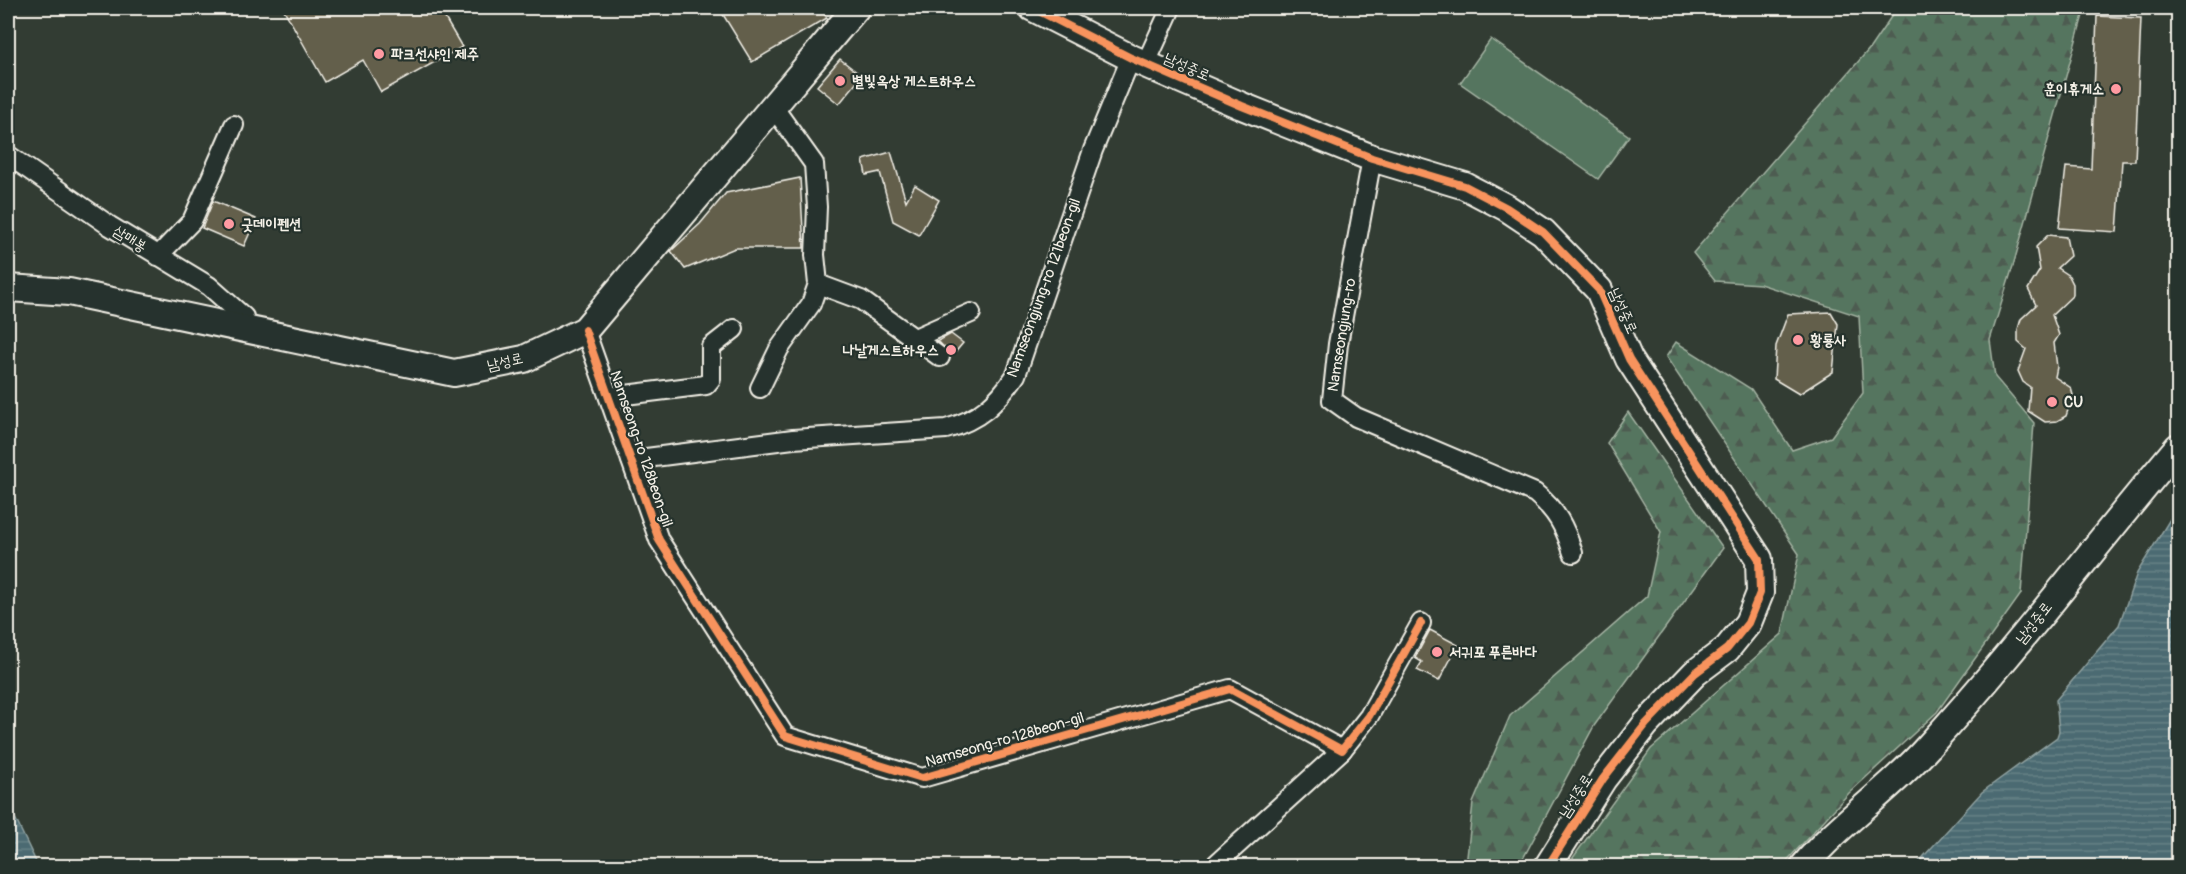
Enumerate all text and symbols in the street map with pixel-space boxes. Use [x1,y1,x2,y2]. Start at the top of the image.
place label: 파크선샤인 제주 [391,45,479,64]
marker: 파크선샤인 제주 [372,47,386,61]
street label: 남성중로 [1161,49,1213,85]
place label: 별빛옥상 게스트하우스 [852,72,976,91]
marker: 별빛옥상 게스트하우스 [833,74,847,88]
place label: 훈이휴게소 [2044,80,2104,99]
marker: 훈이휴게소 [2109,82,2123,96]
street label: Namseongjung-ro 121beon-gil [1003,196,1085,380]
place label: 굿데이펜션 [241,215,301,234]
marker: 굿데이펜션 [222,217,236,231]
street label: 삼매봉 [110,221,150,257]
street label: Namseongjung-ro [1324,277,1360,393]
street label: 남성중로 [1605,285,1641,337]
place label: 황룡사 [1810,331,1846,350]
marker: 황룡사 [1791,333,1805,347]
place label: 나날게스트하우스 [842,341,939,360]
marker: 나날게스트하우스 [944,343,958,357]
street label: 남성로 [485,349,525,375]
street label: Namseong-ro 128beon-gil [605,368,677,530]
place label: CU [2064,393,2083,412]
marker: CU [2045,395,2059,409]
street label: 남성중로 [2012,598,2056,648]
place label: 서귀포 푸른바다 [1449,643,1538,662]
marker: 서귀포 푸른바다 [1430,645,1444,659]
street label: Namseong-ro 128beon-gil [923,708,1087,772]
street label: 남성중로 [1555,771,1597,821]

